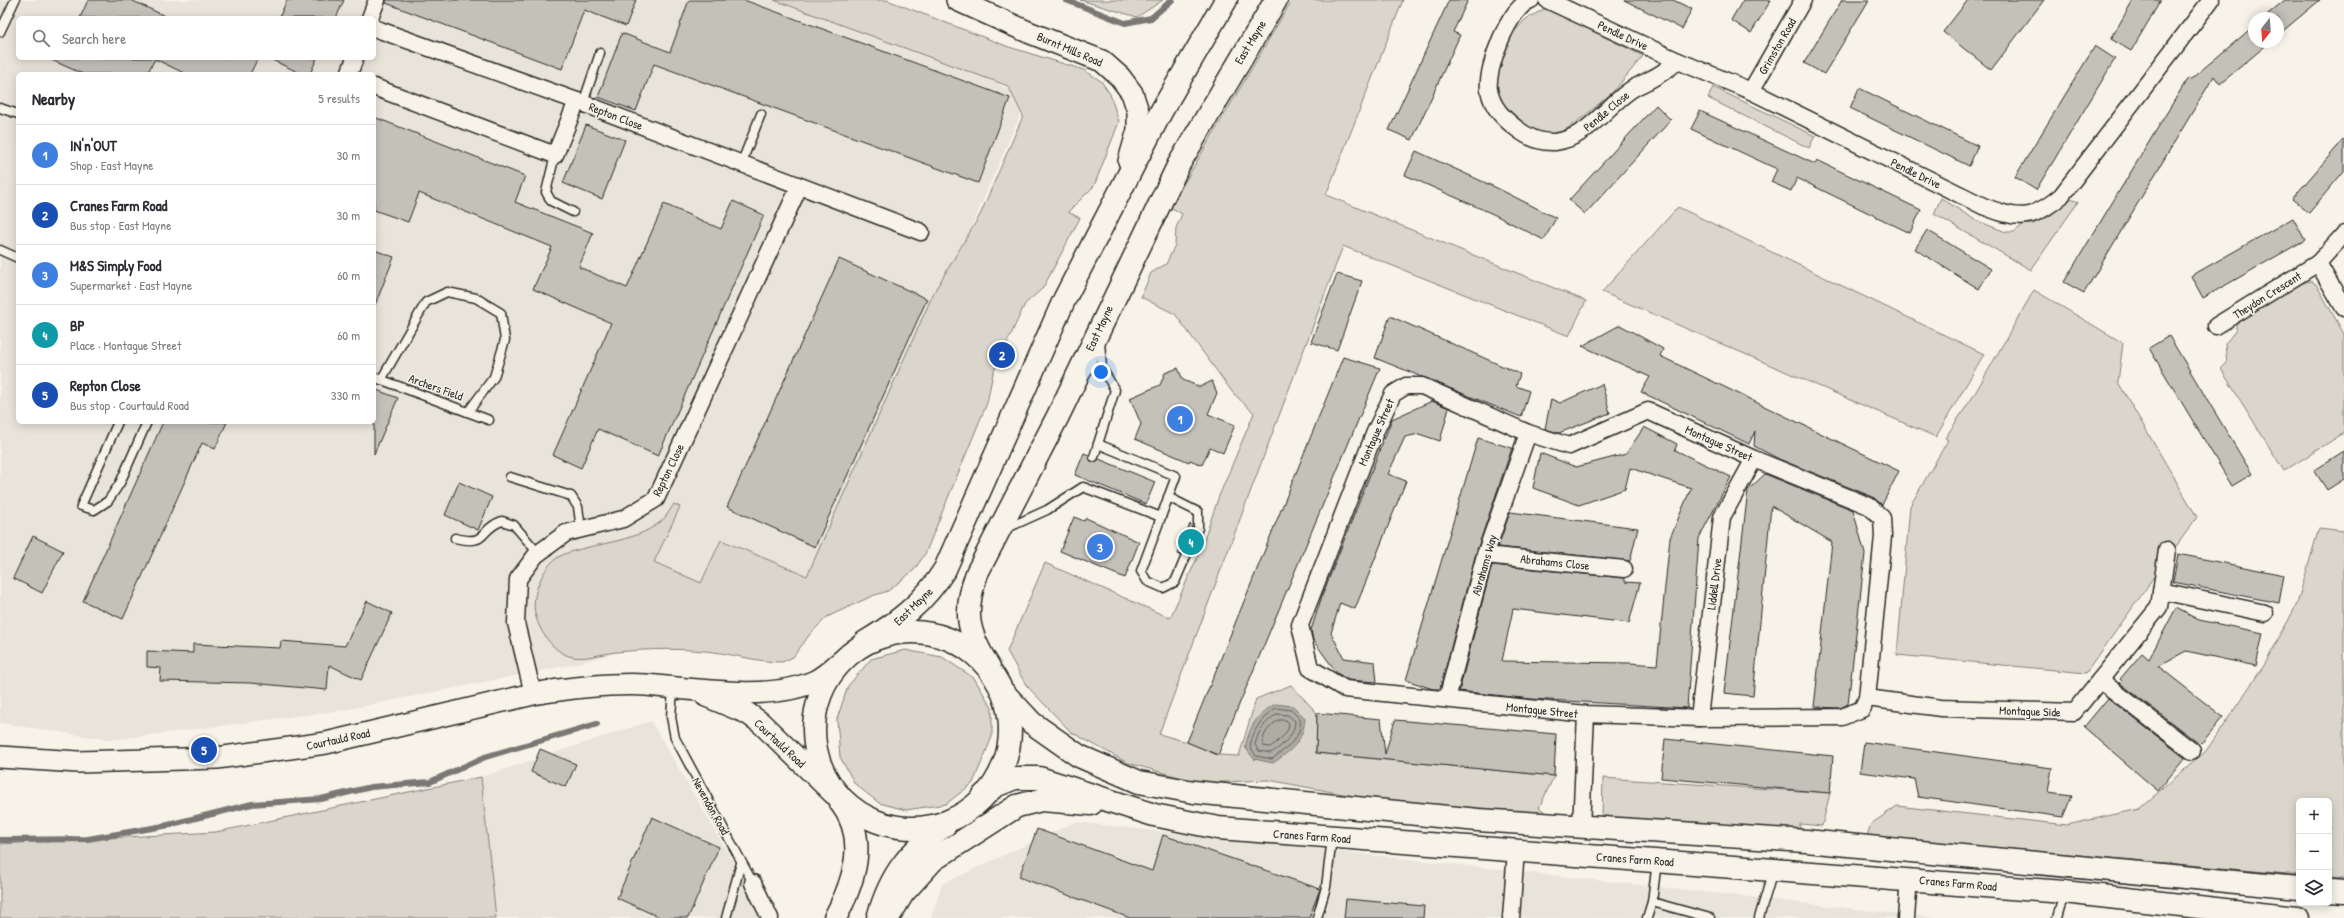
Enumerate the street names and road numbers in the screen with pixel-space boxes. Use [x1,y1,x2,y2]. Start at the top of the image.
street label: Grimston Road [1754,14,1800,77]
street label: Pendle Drive [1595,16,1651,54]
street label: East Mayne [1230,17,1270,67]
street label: Burnt Mills Road [1035,28,1106,71]
street label: Pendle Close [1579,87,1633,135]
street label: Repton Close [587,98,646,134]
street label: Pendle Drive [1888,154,1944,193]
street label: Theydon Crescent [2230,267,2305,323]
street label: East Mayne [1081,302,1117,354]
street label: Archers Field [406,369,466,405]
street label: Montague Street [1354,395,1399,468]
street label: Montague Street [1683,421,1756,466]
street label: Repton Close [648,441,688,499]
street label: Abrahams Way [1467,533,1501,597]
street label: Abrahams Close [1520,550,1591,574]
street label: Liddell Drive [1702,557,1726,611]
street label: East Mayne [890,583,937,629]
street label: Montague Street [1505,698,1579,722]
street label: Montague Side [1999,701,2061,721]
street label: Courtauld Road [751,715,810,772]
street label: Courtauld Road [305,724,372,754]
street label: Nevendon Road [688,774,734,838]
street label: Cranes Farm Road [1273,825,1352,847]
street label: Cranes Farm Road [1596,848,1675,870]
street label: Cranes Farm Road [1918,871,1998,895]

